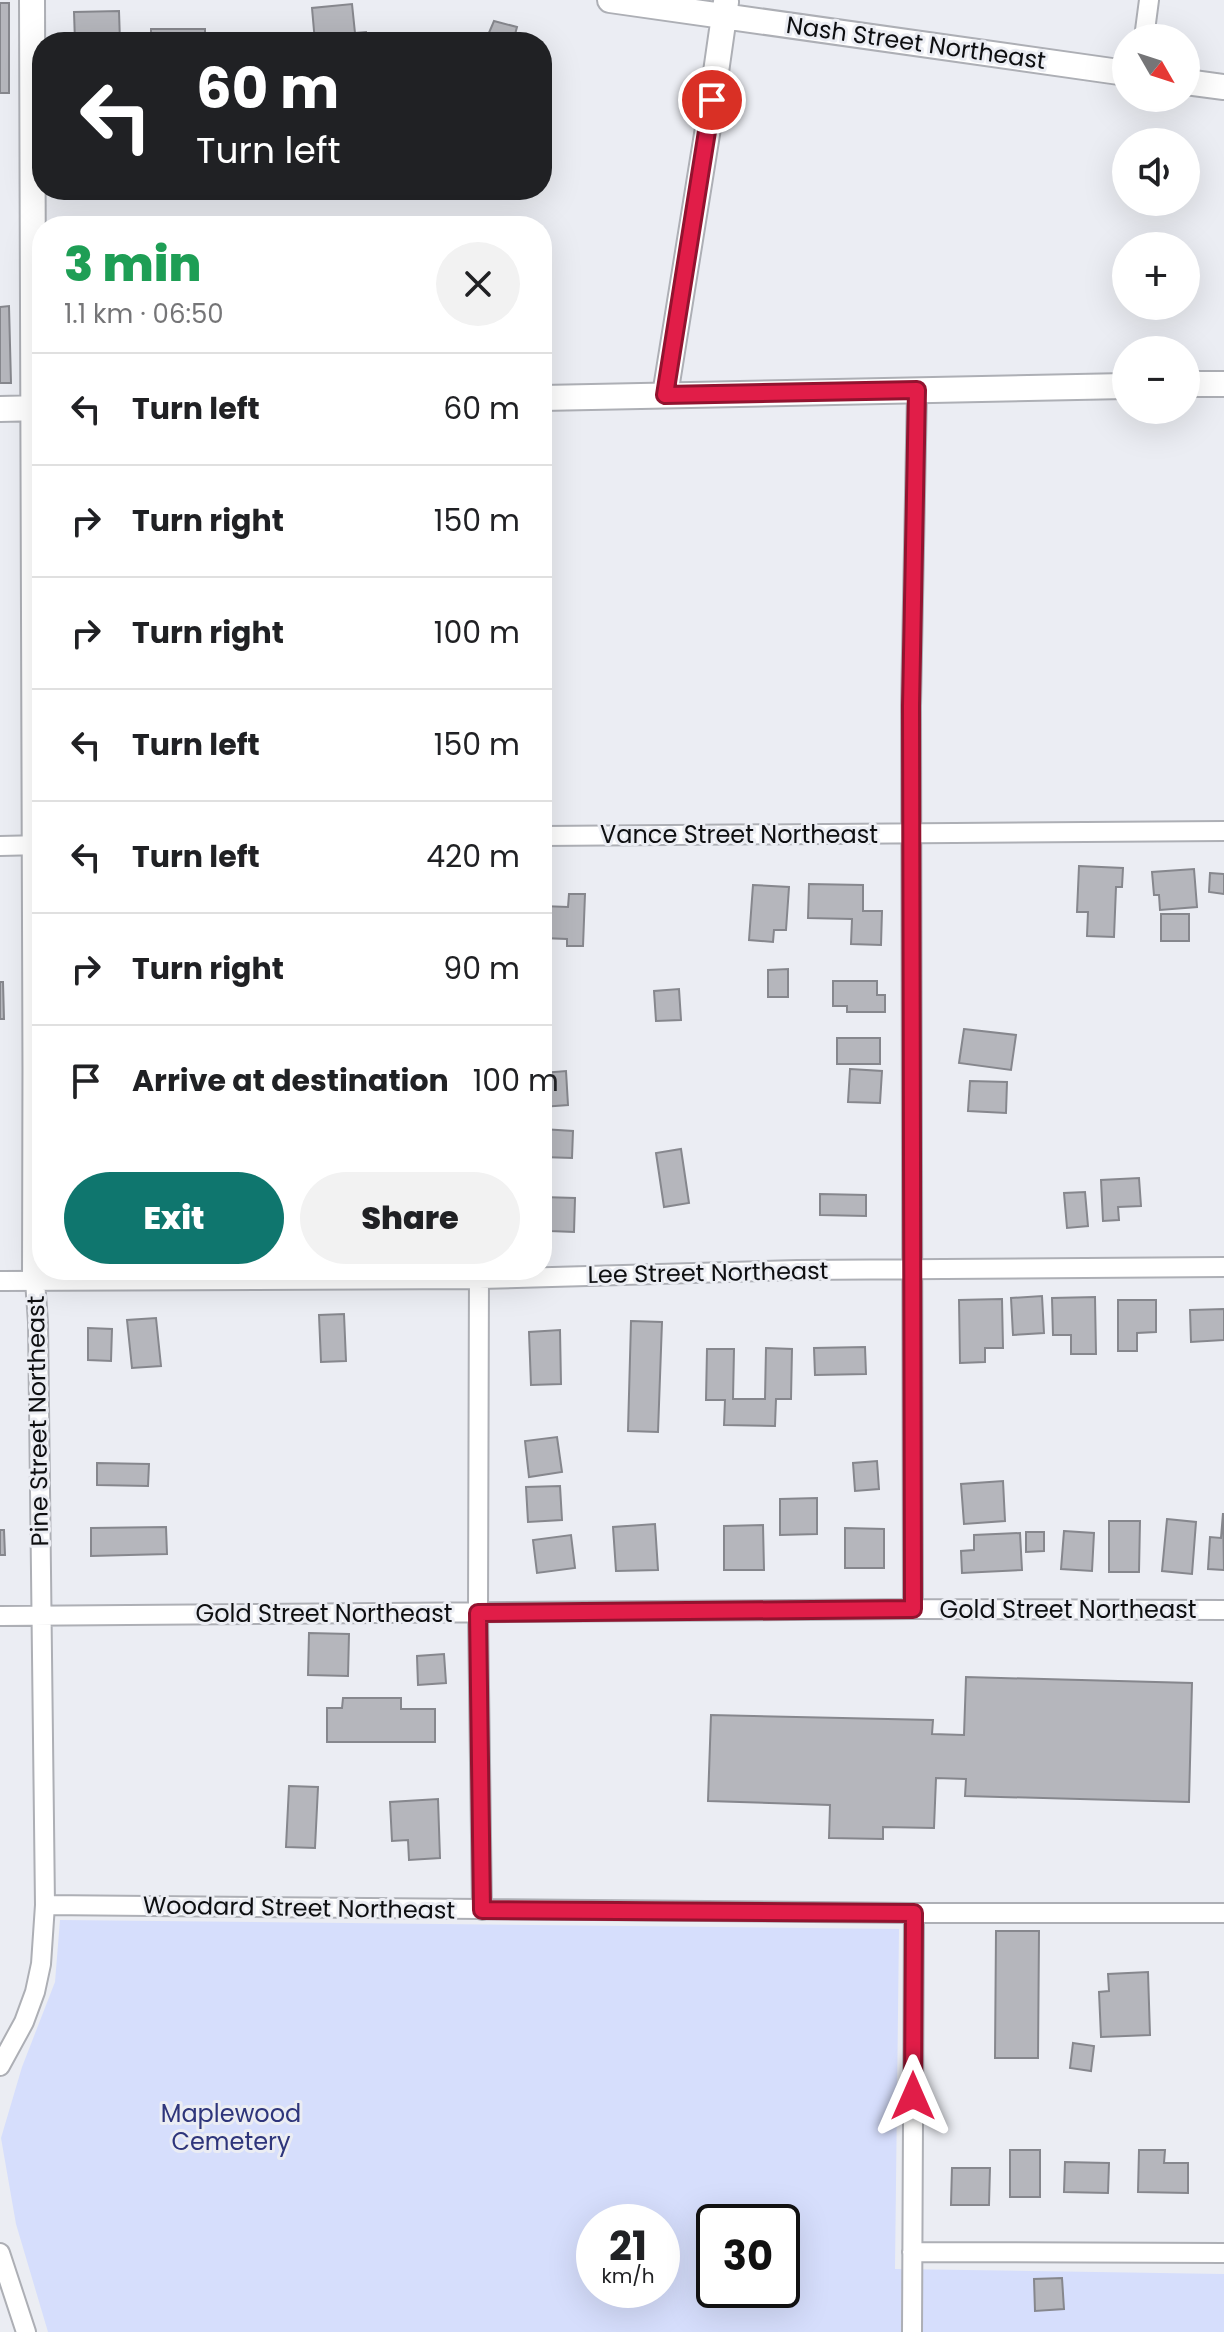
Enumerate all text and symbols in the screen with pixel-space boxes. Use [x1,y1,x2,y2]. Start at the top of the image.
street label: Nash Street Northeast [784,8,1048,77]
north arrow [1112,24,1200,112]
map controls [1112,24,1200,424]
text: 60 m [196,49,339,128]
icon: left [64,64,168,168]
pin [678,66,746,134]
icon: arrive [690,78,734,122]
text: Turn left [196,125,341,176]
button: sound [1112,128,1200,216]
text: 3 min [64,231,201,298]
button: + [1112,232,1200,320]
button: close [436,242,520,326]
text: 1.1 km · 06:50 [64,296,224,332]
button: − [1112,336,1200,424]
icon: left [64,387,108,431]
text: Turn left [132,387,260,430]
text: 60 m [443,387,520,430]
icon: right [64,499,108,543]
text: Turn right [132,499,284,542]
text: 150 m [434,499,520,542]
icon: right [64,611,108,655]
text: Turn right [132,611,284,654]
text: 100 m [434,611,520,654]
icon: left [64,723,108,767]
text: Turn left [132,723,260,766]
text: 150 m [434,723,520,766]
street label: Vance Street Northeast [600,818,878,851]
icon: left [64,835,108,879]
text: Turn left [132,835,260,878]
text: 420 m [426,835,520,878]
icon: right [64,947,108,991]
text: Turn right [132,947,284,990]
text: 90 m [443,947,520,990]
icon: arrive [64,1059,108,1103]
text: Arrive at destination [132,1059,449,1102]
text: 100 m [473,1059,559,1102]
button: Exit [64,1172,284,1264]
button: Share [300,1172,520,1264]
street label: Lee Street Northeast [587,1254,829,1291]
street label: Pine Street Northeast [19,1295,56,1547]
street label: Gold Street Northeast [940,1593,1196,1626]
street label: Gold Street Northeast [196,1597,452,1630]
street label: Woodard Street Northeast [142,1888,456,1927]
position arrow [871,2054,955,2138]
park label: Maplewood Cemetery [161,2097,301,2158]
speed limit sign: 30 [696,2204,800,2308]
text: 21 [609,2218,647,2274]
text: km/h [601,2262,655,2290]

